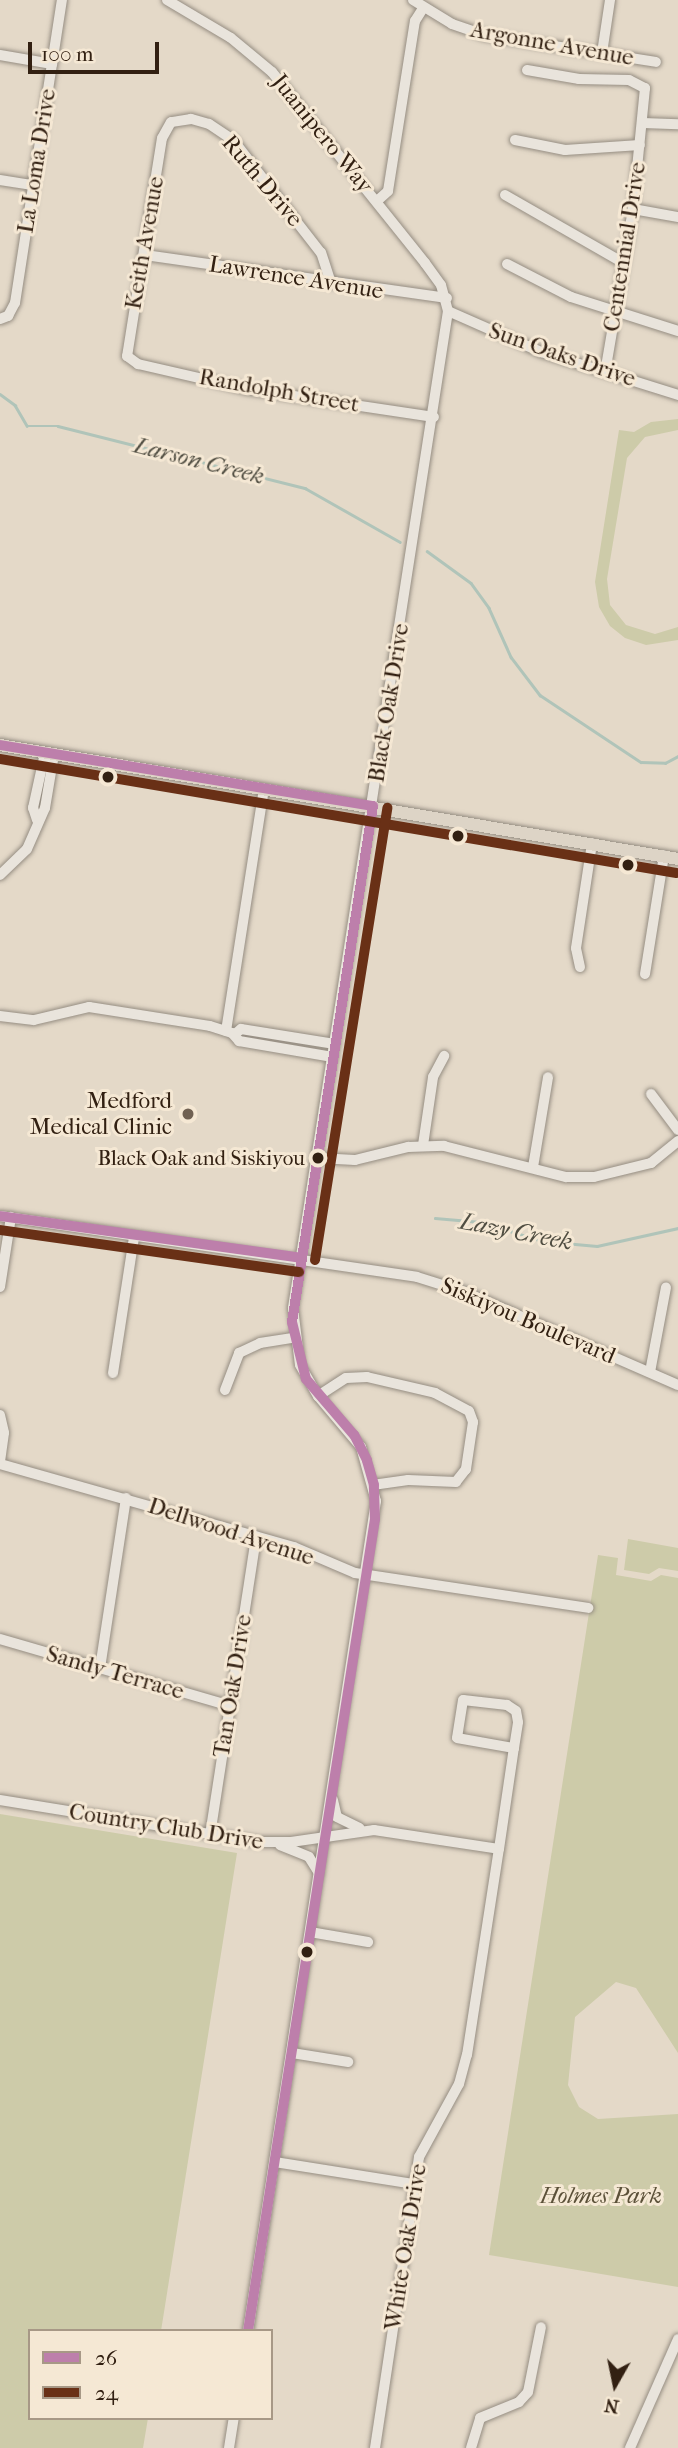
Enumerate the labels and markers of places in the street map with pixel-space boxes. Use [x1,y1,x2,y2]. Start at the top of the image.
unlabelled marker [101,770,115,784]
unlabelled marker [451,829,465,843]
unlabelled marker [621,858,635,872]
place label: Medford Medical Clinic [30,1087,172,1141]
marker: Medford Medical Clinic [178,1104,198,1124]
place label: Black Oak and Siskiyou [97,1145,305,1171]
marker: Black Oak and Siskiyou [311,1151,325,1165]
unlabelled marker [300,1945,314,1959]

